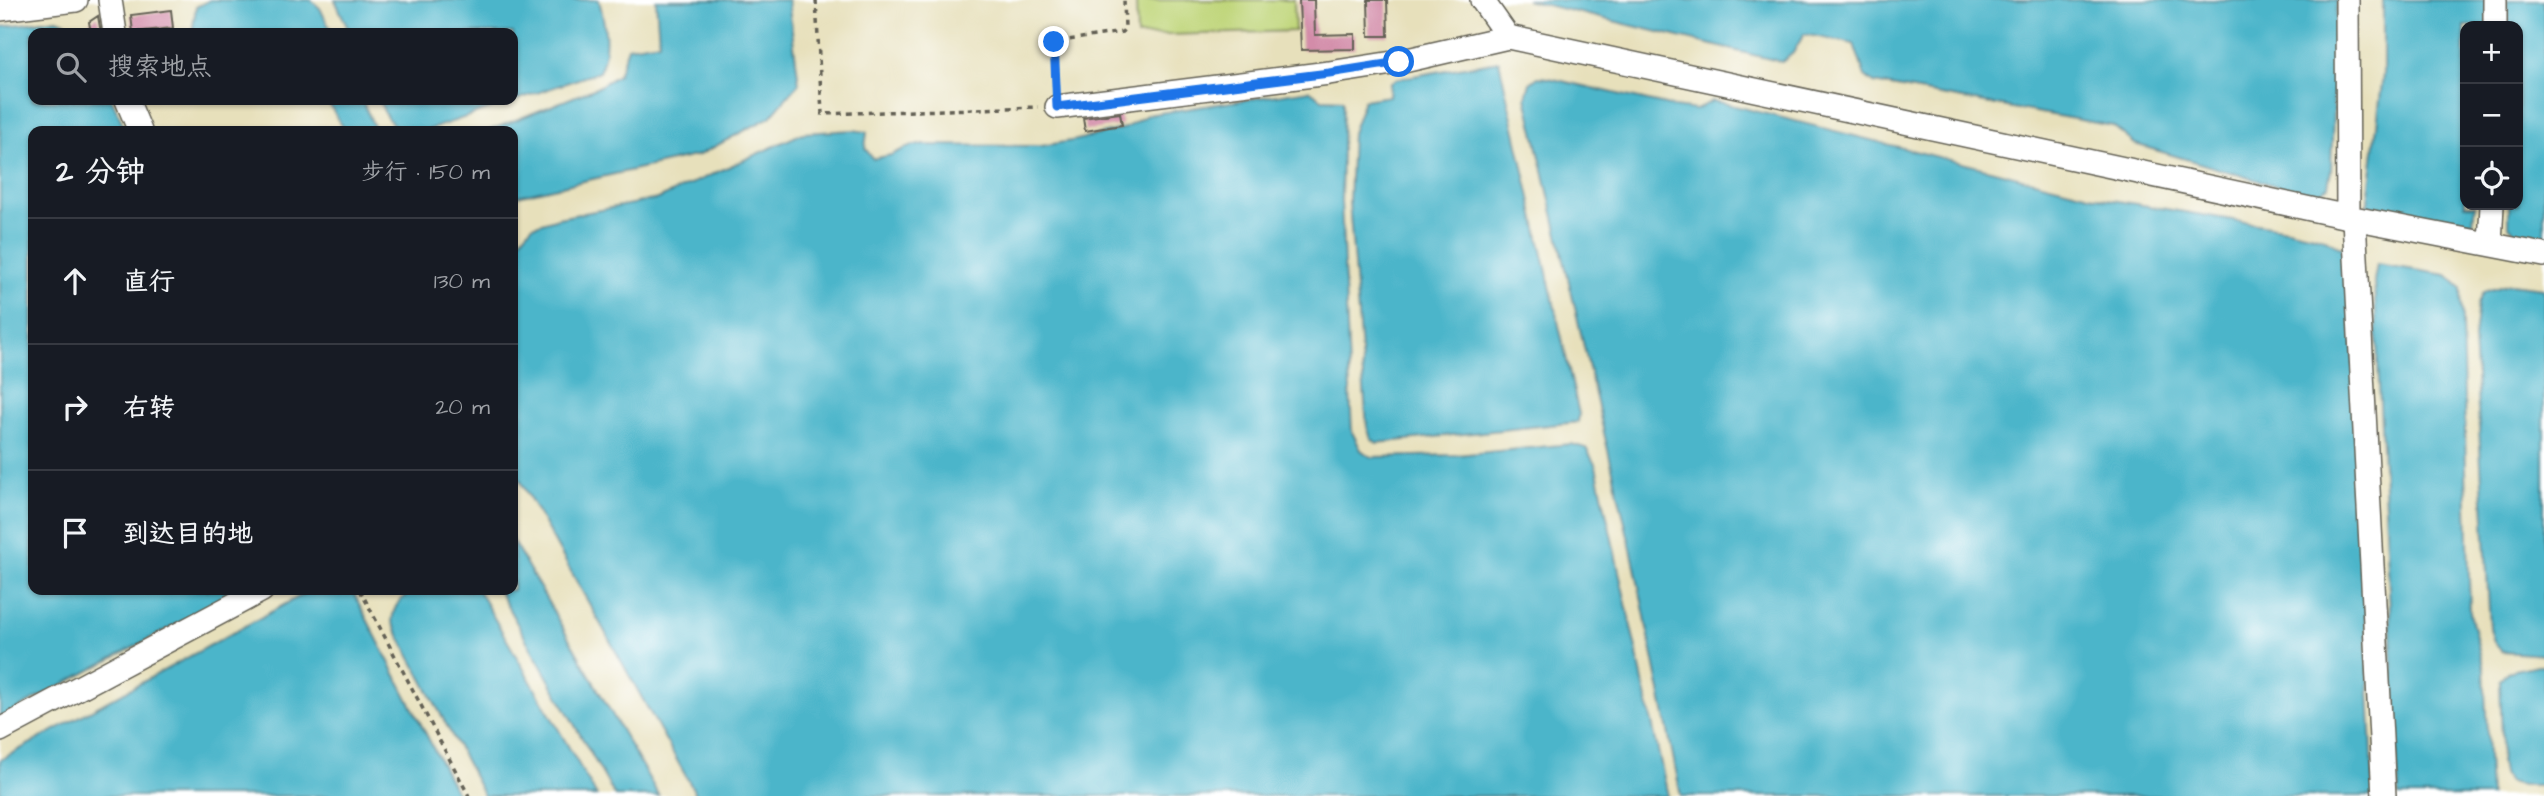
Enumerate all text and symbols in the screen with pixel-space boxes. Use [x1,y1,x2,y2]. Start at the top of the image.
map controls [2460,21,2523,210]
button: + [2460,21,2523,84]
route end [1038,26,1069,57]
search box [28,28,518,105]
route start [1383,46,1414,77]
icon: search [52,48,90,86]
text: 搜索地点 [108,49,212,85]
button: − [2460,84,2523,147]
button: locate [2460,147,2523,210]
text: 2 分钟 [56,151,145,193]
text: 步行 · 150 m [362,156,490,188]
icon: ahead [56,262,94,300]
text: 直行 [123,264,175,300]
text: 130 m [434,265,490,297]
icon: right [56,388,94,426]
text: 右转 [123,390,175,426]
text: 20 m [435,391,490,423]
icon: arrive [56,514,94,552]
text: 到达目的地 [123,516,253,552]

